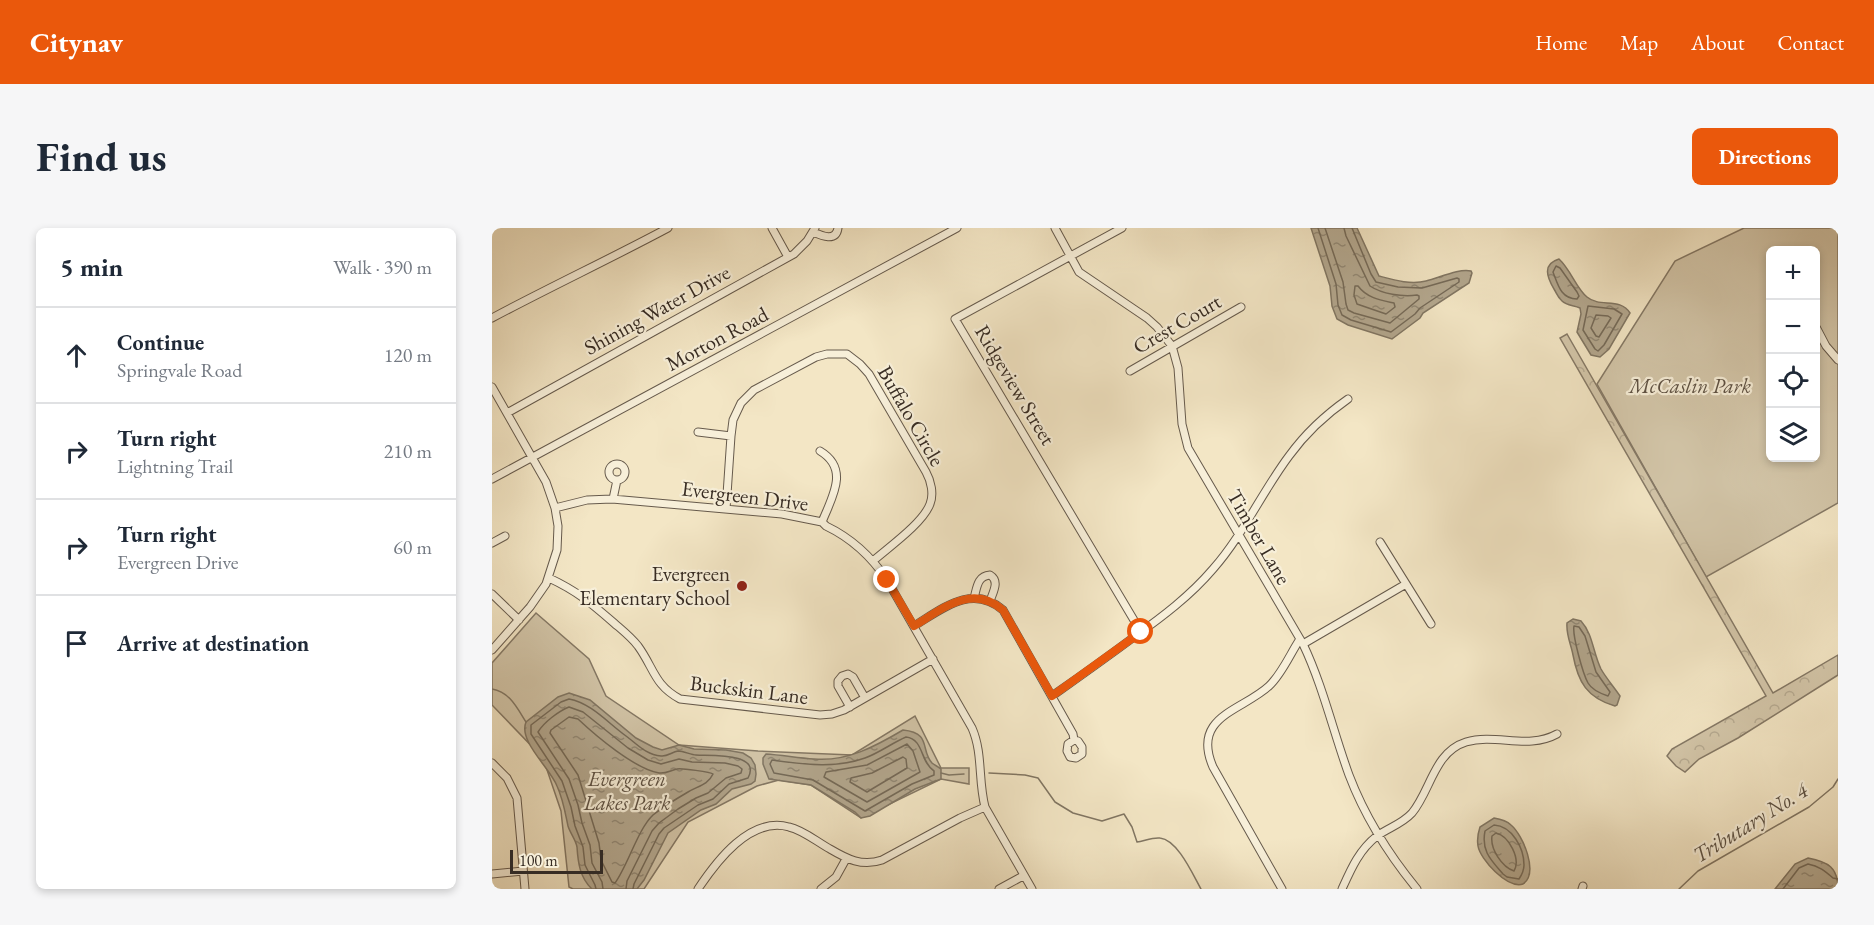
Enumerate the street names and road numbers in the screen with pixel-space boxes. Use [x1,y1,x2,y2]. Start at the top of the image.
street label: Shining Water Drive [579,258,734,361]
street label: Crest Court [1128,287,1226,360]
street label: Morton Road [661,300,773,377]
street label: Ridgeview Street [969,320,1062,450]
street label: Buffalo Circle [872,361,951,471]
street label: Evergreen Drive [680,474,810,517]
street label: Timber Lane [1221,484,1298,589]
street label: Buckskin Lane [688,669,810,710]

